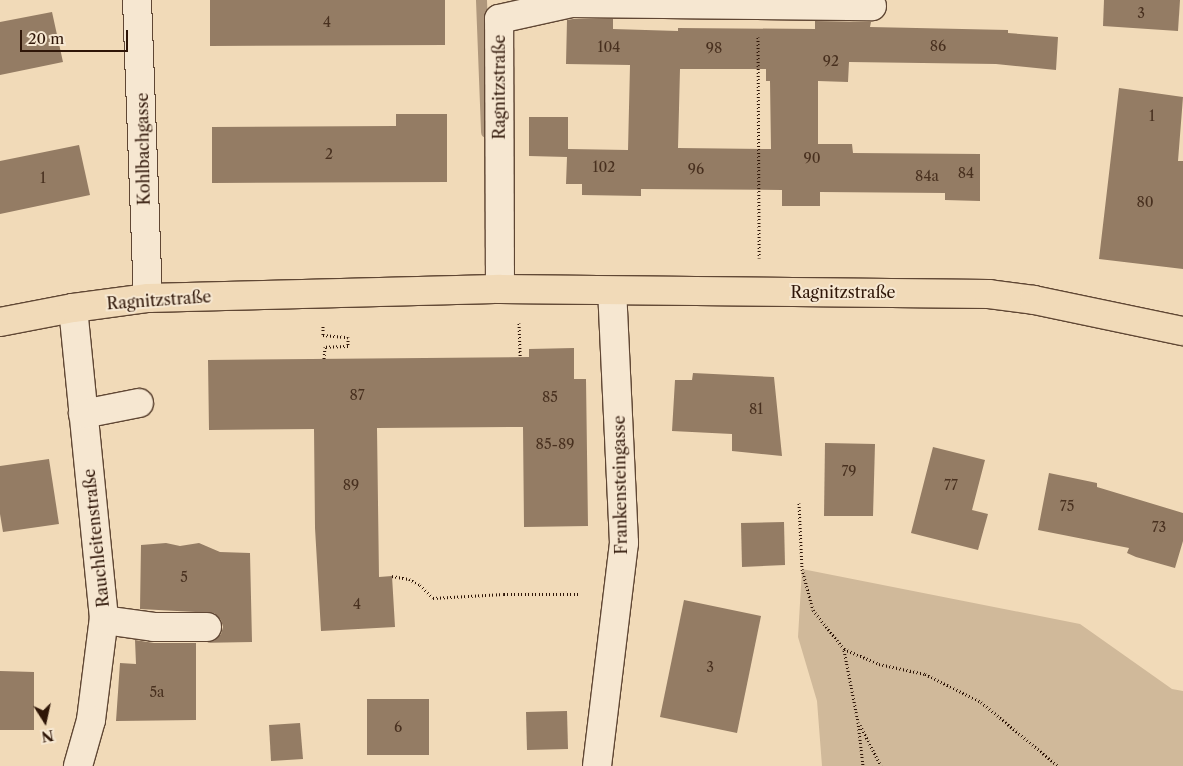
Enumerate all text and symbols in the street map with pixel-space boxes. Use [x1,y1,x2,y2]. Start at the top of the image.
house number: 3 [1137,5,1145,21]
house number: 4 [323,14,331,30]
scale bar [22,20,130,52]
text: 20 m [28,29,64,48]
street label: Ragnitzstraße [489,34,509,140]
house number: 86 [930,38,946,54]
house number: 104 [598,39,620,55]
house number: 98 [706,40,722,56]
house number: 92 [823,53,839,69]
street label: Kohlbachgasse [132,92,154,206]
house number: 1 [1149,108,1155,124]
house number: 2 [325,146,333,162]
house number: 90 [803,150,821,166]
house number: 102 [593,159,615,175]
house number: 96 [688,161,704,177]
house number: 84 [958,165,974,181]
house number: 84a [915,168,939,184]
house number: 1 [40,170,46,186]
house number: 80 [1136,194,1154,210]
street label: Ragnitzstraße [790,282,896,302]
street label: Ragnitzstraße [106,287,212,313]
house number: 87 [349,387,365,403]
house number: 85 [542,389,558,405]
house number: 81 [749,401,763,417]
street label: Frankensteingasse [609,415,631,555]
house number: 85-89 [536,436,574,452]
house number: 79 [841,463,857,479]
street label: Rauchleitenstraße [79,468,113,608]
house number: 89 [343,477,359,493]
house number: 77 [944,477,958,493]
house number: 75 [1060,498,1074,514]
house number: 73 [1152,519,1166,535]
house number: 5 [180,569,188,585]
house number: 4 [353,596,361,612]
house number: 3 [706,659,714,675]
house number: 5a [150,684,164,700]
north arrow [20,696,70,746]
house number: 6 [394,719,402,735]
text: N [40,726,55,746]

